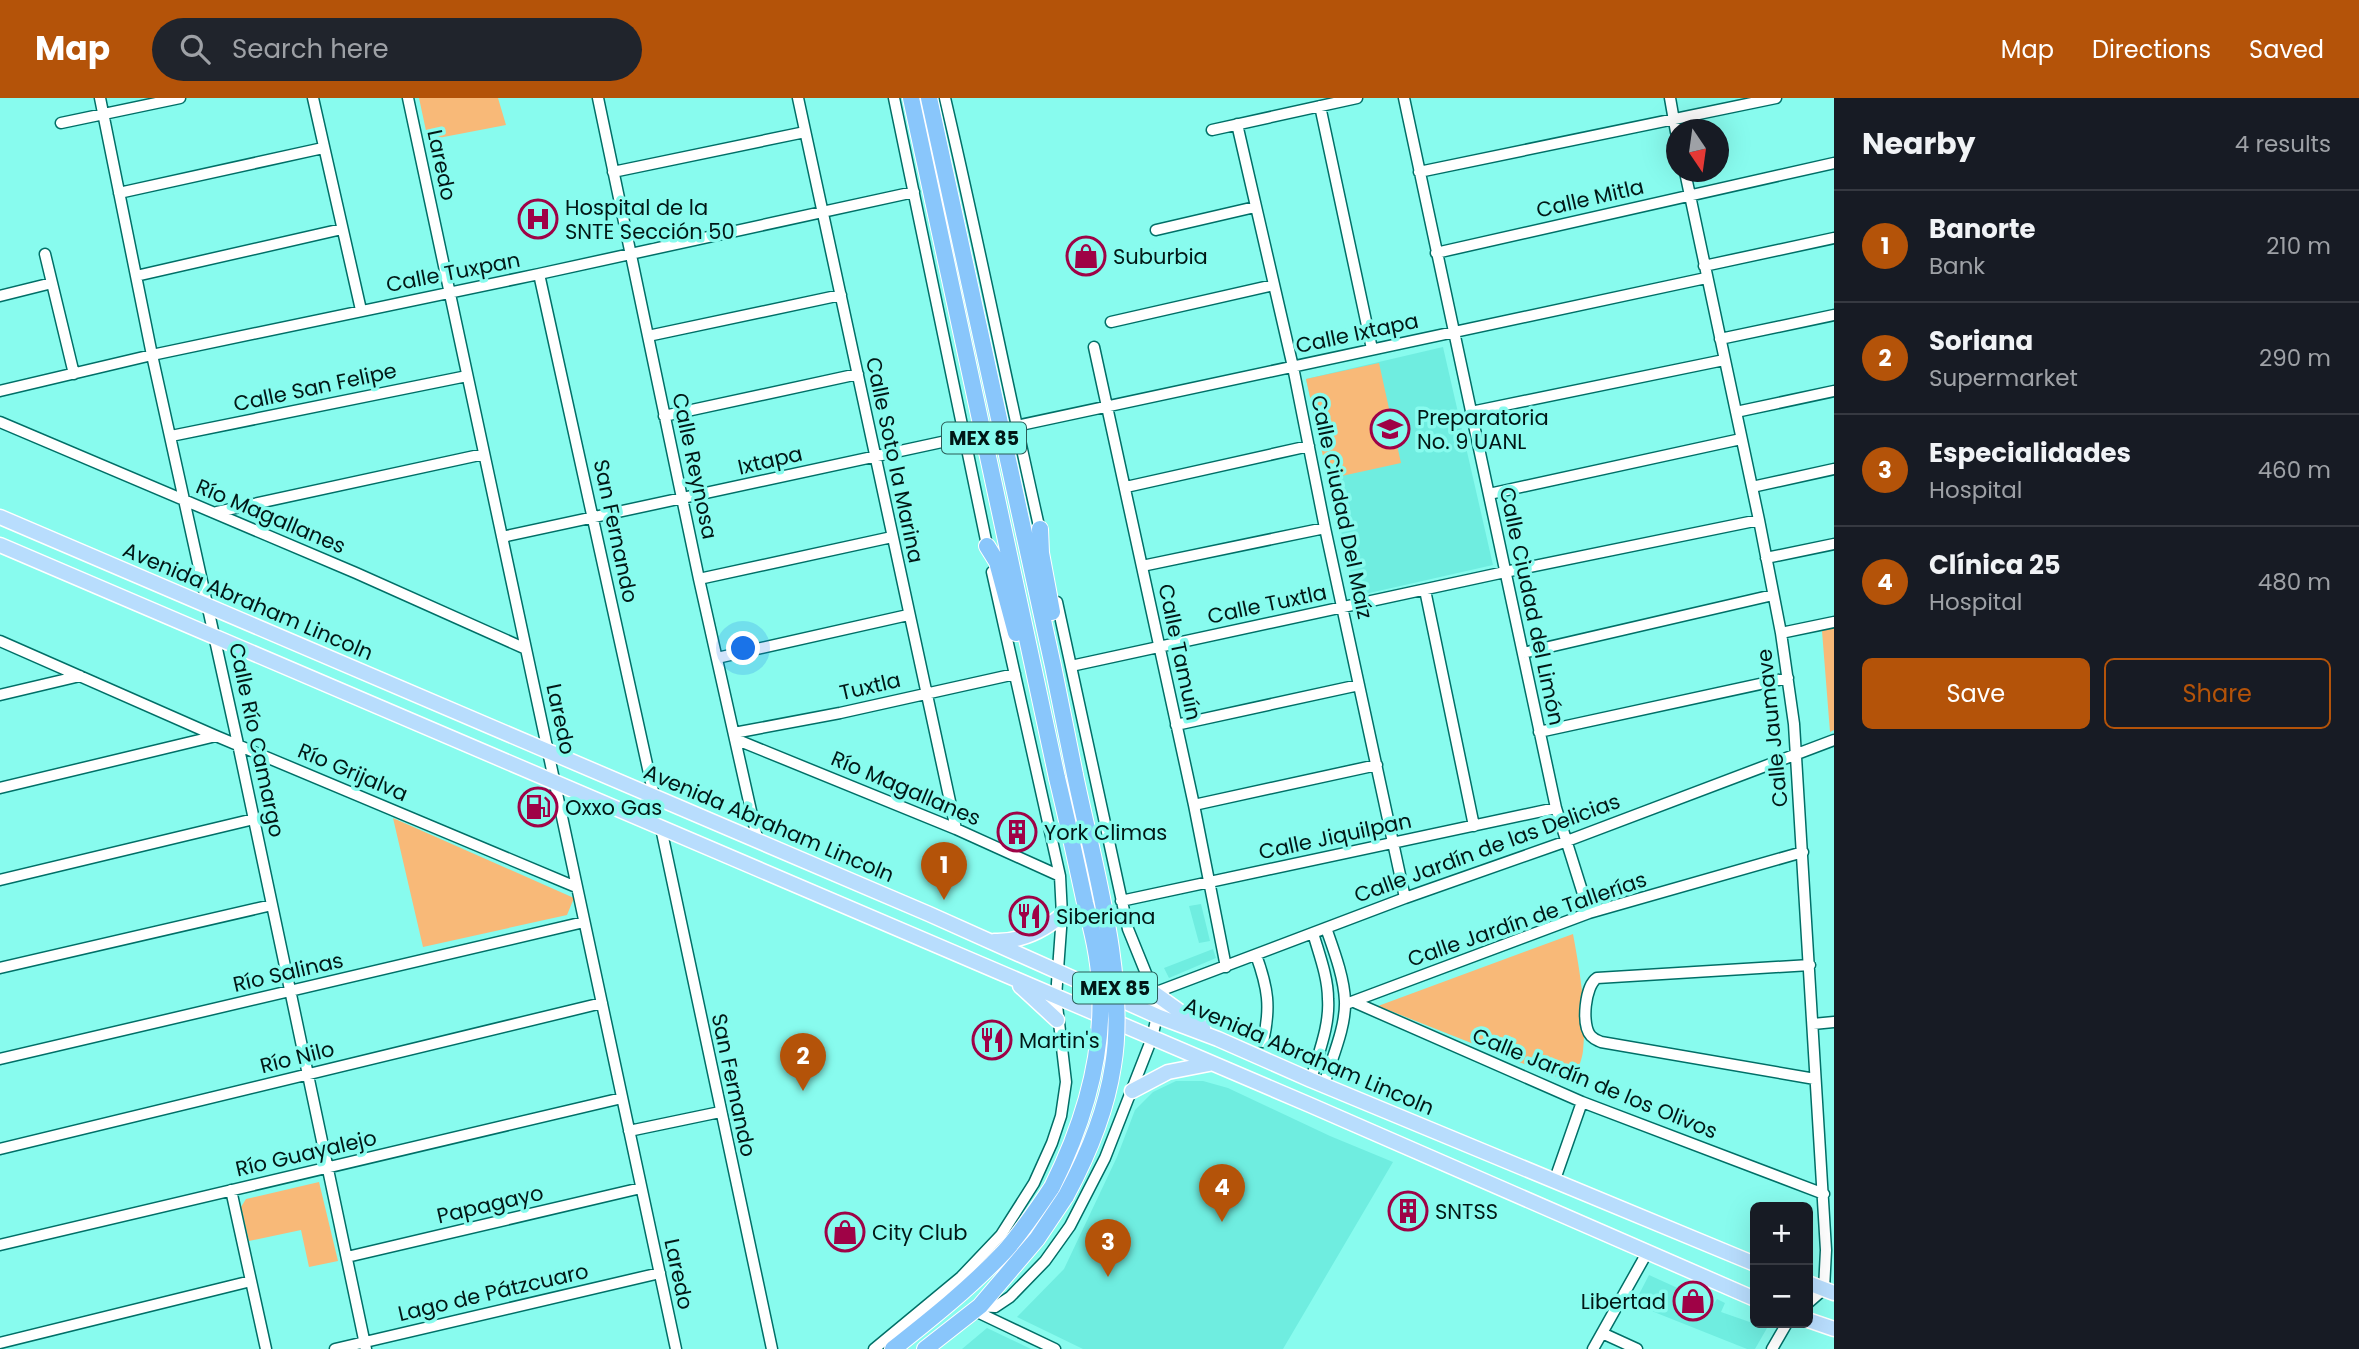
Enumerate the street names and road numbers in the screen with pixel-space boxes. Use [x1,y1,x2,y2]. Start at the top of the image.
street label: Laredo [420,127,464,203]
street label: Calle Mitla [1533,172,1647,224]
street label: Calle Tuxpan [383,245,523,299]
street label: Calle Ixtapa [1293,306,1421,360]
street label: Calle Soto la Marina [859,354,931,566]
street label: Calle San Felipe [231,356,399,418]
street label: Calle Reynosa [665,390,725,542]
street label: Calle Ciudad Del Maíz [1304,392,1380,622]
road number: MEX 85 [942,422,1026,454]
street label: Ixtapa [735,439,805,481]
street label: San Fernando [587,457,645,605]
street label: Río Magallanes [192,471,350,561]
street label: Calle Ciudad del Limón [1493,484,1571,728]
street label: Avenida Abraham Lincoln [118,535,378,667]
street label: Calle Tuxtla [1205,577,1329,631]
street label: Calle Tamuín [1151,581,1209,723]
street label: Calle Río Camargo [222,640,292,840]
street label: Calle Jaumave [1749,648,1795,808]
street label: Tuxtla [837,665,903,707]
street label: Laredo [539,681,583,757]
street label: Río Grijalva [294,736,412,808]
street label: Río Magallanes [827,743,985,833]
street label: Avenida Abraham Lincoln [639,757,899,889]
street label: Calle Jardín de las Delicias [1350,786,1624,910]
street label: Calle Jiquilpan [1256,806,1414,866]
street label: Calle Jardín de Tallerías [1404,864,1650,974]
street label: Río Salinas [230,945,346,999]
road number: MEX 85 [1073,972,1157,1004]
street label: Avenida Abraham Lincoln [1179,990,1439,1122]
street label: San Fernando [705,1011,763,1159]
street label: Calle Jardín de los Olivos [1468,1020,1722,1146]
street label: Río Nilo [257,1034,337,1080]
street label: Río Guayalejo [233,1123,379,1183]
street label: Papagayo [434,1178,546,1230]
street label: Laredo [657,1236,701,1312]
street label: Lago de Pátzcuaro [395,1256,591,1328]

